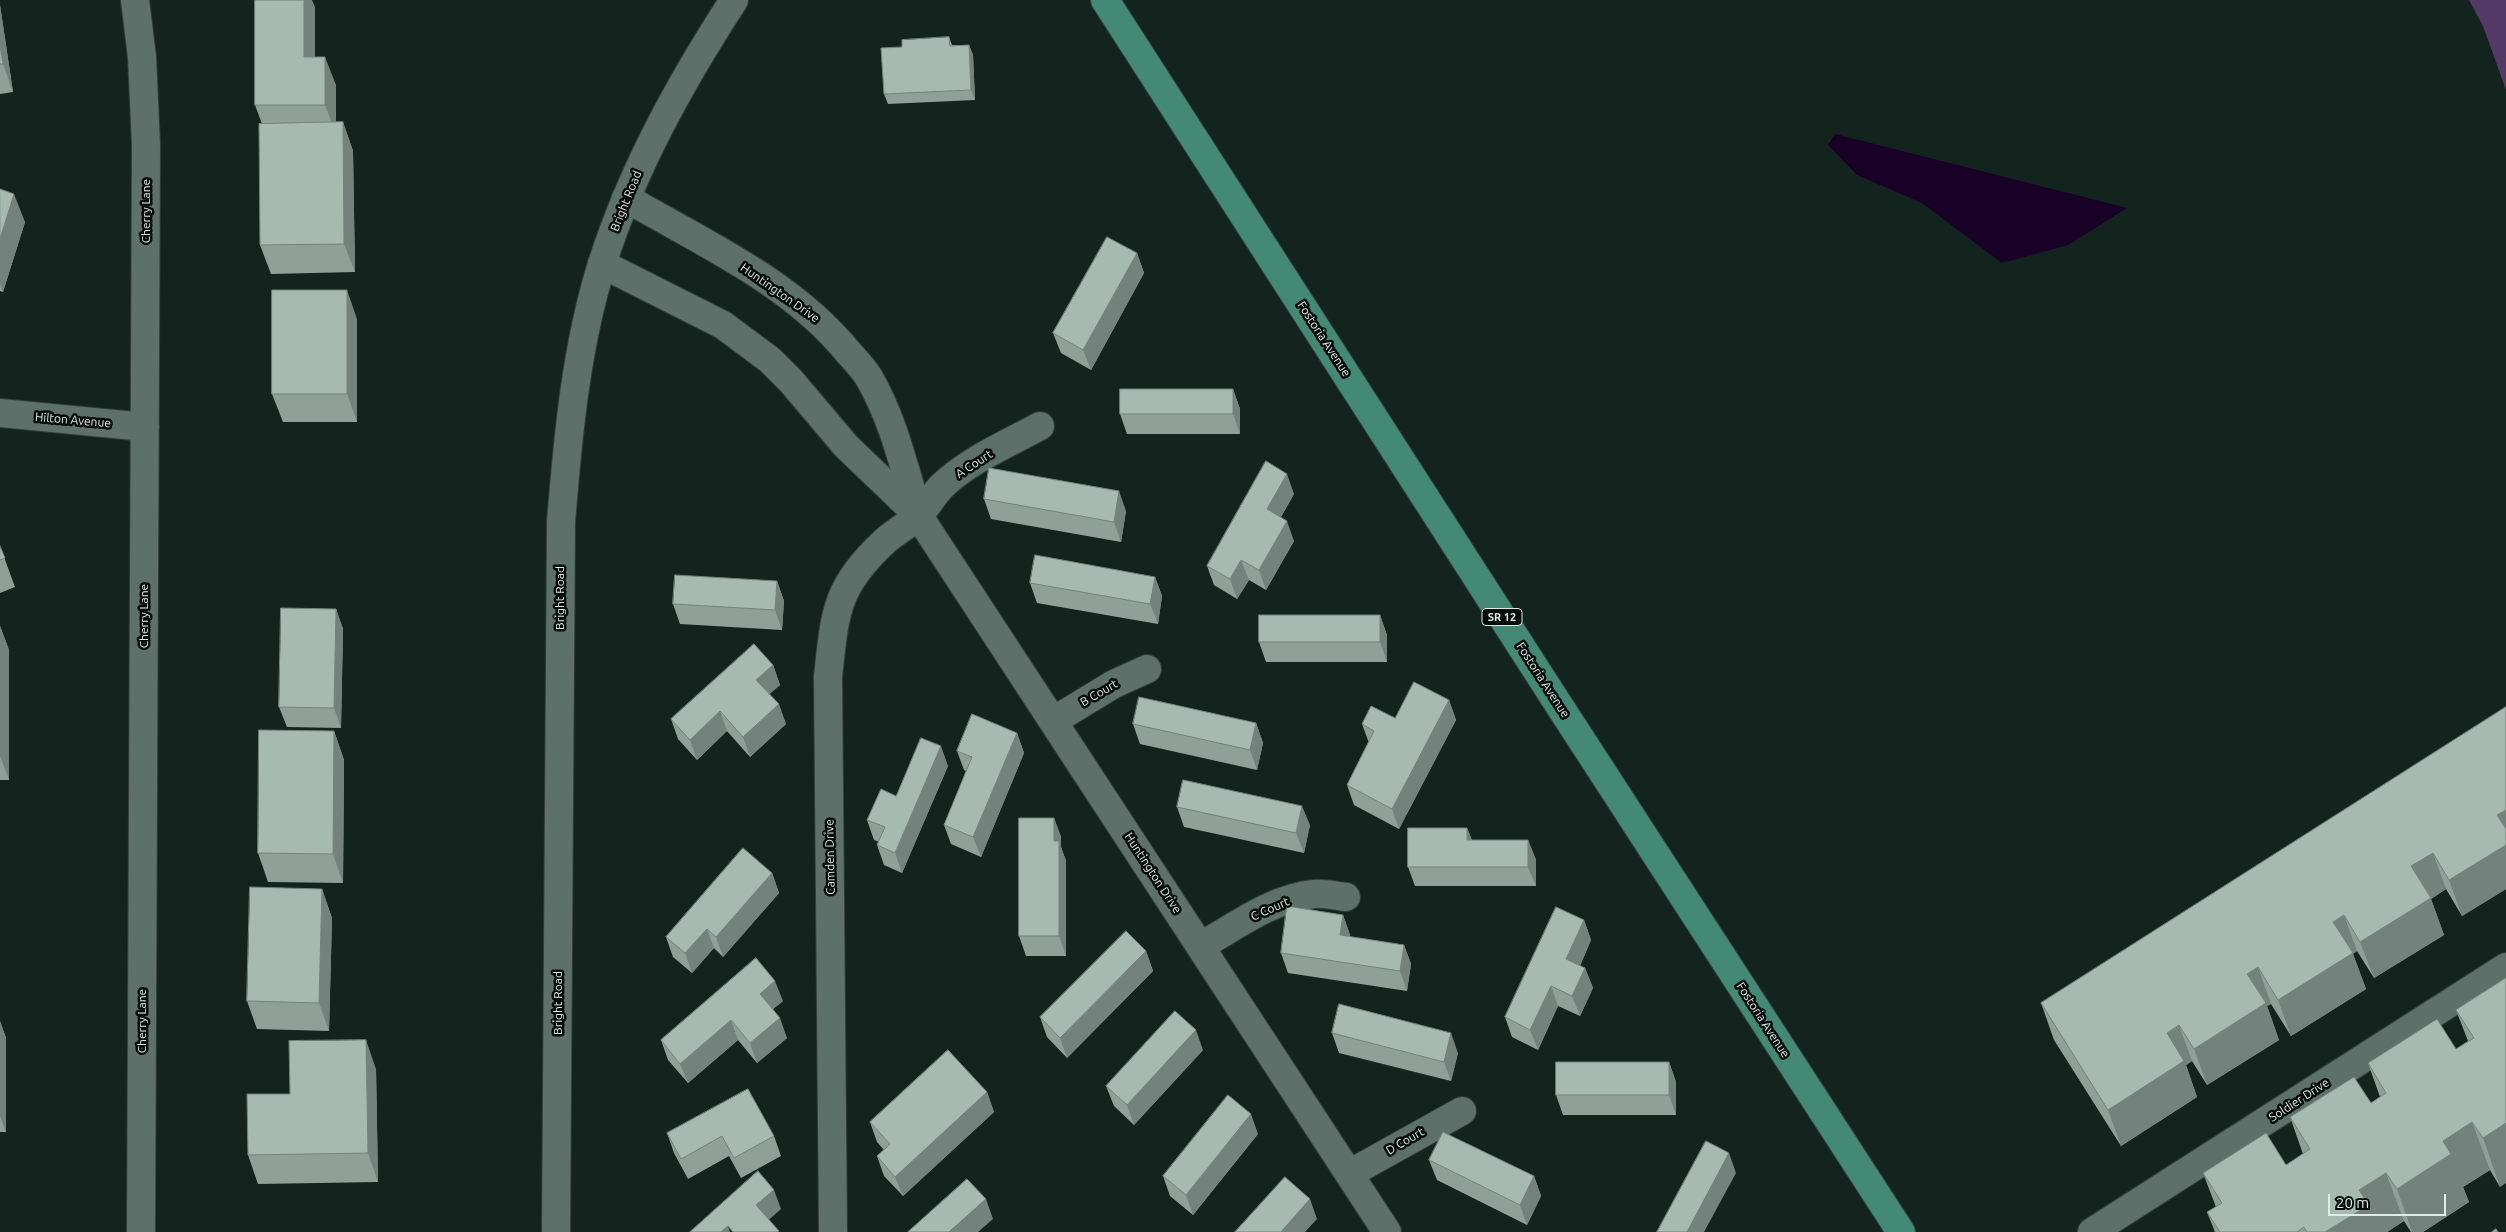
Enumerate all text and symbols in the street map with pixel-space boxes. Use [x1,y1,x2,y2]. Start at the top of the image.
street label: Bright Road [607,169,645,233]
street label: Cherry Lane [139,179,153,243]
street label: Huntington Drive [738,260,822,326]
street label: Fostoria Avenue [1294,299,1354,379]
street label: Hilton Avenue [34,410,112,430]
street label: A Court [953,447,995,481]
street label: Bright Road [553,566,567,630]
street label: Cherry Lane [137,584,151,648]
road number: SR 12 [1482,608,1522,626]
street label: Fostoria Avenue [1513,640,1573,720]
street label: B Court [1078,677,1120,709]
street label: Camden Drive [822,819,838,895]
street label: Huntington Drive [1122,830,1184,916]
street label: C Court [1249,894,1291,924]
street label: Bright Road [551,971,565,1035]
street label: Fostoria Avenue [1733,980,1793,1060]
street label: Cherry Lane [135,989,149,1053]
street label: Soldier Drive [2266,1075,2332,1125]
street label: D Court [1383,1124,1427,1158]
scale bar [2331,1184,2448,1216]
text: 20 m [2336,1194,2369,1211]

